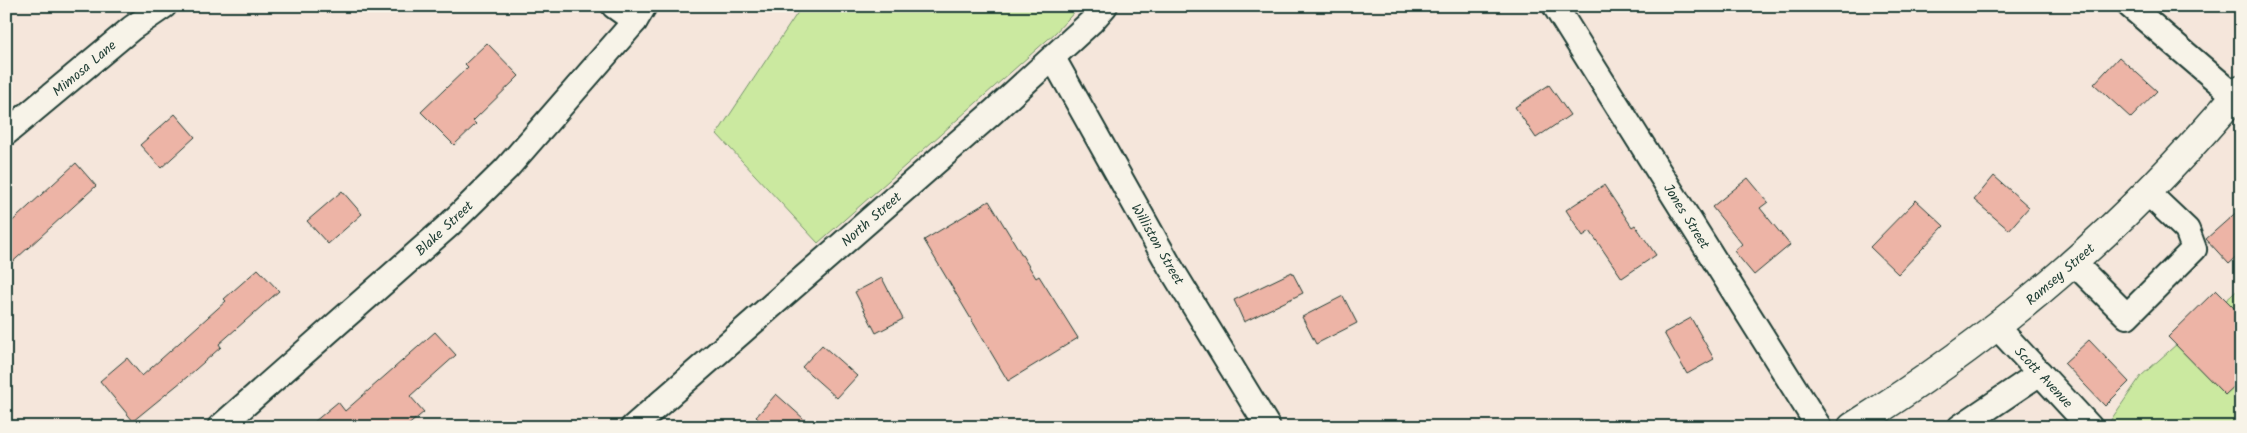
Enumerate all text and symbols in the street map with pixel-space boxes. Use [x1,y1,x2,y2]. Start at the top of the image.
street label: Mimosa Lane [48,35,122,102]
street label: Jones Street [1657,179,1715,254]
street label: North Street [836,187,907,252]
street label: Blake Street [411,195,479,262]
street label: Williston Street [1125,200,1190,290]
street label: Ramsey Street [2021,238,2101,311]
street label: Scott Avenue [2009,342,2078,414]

